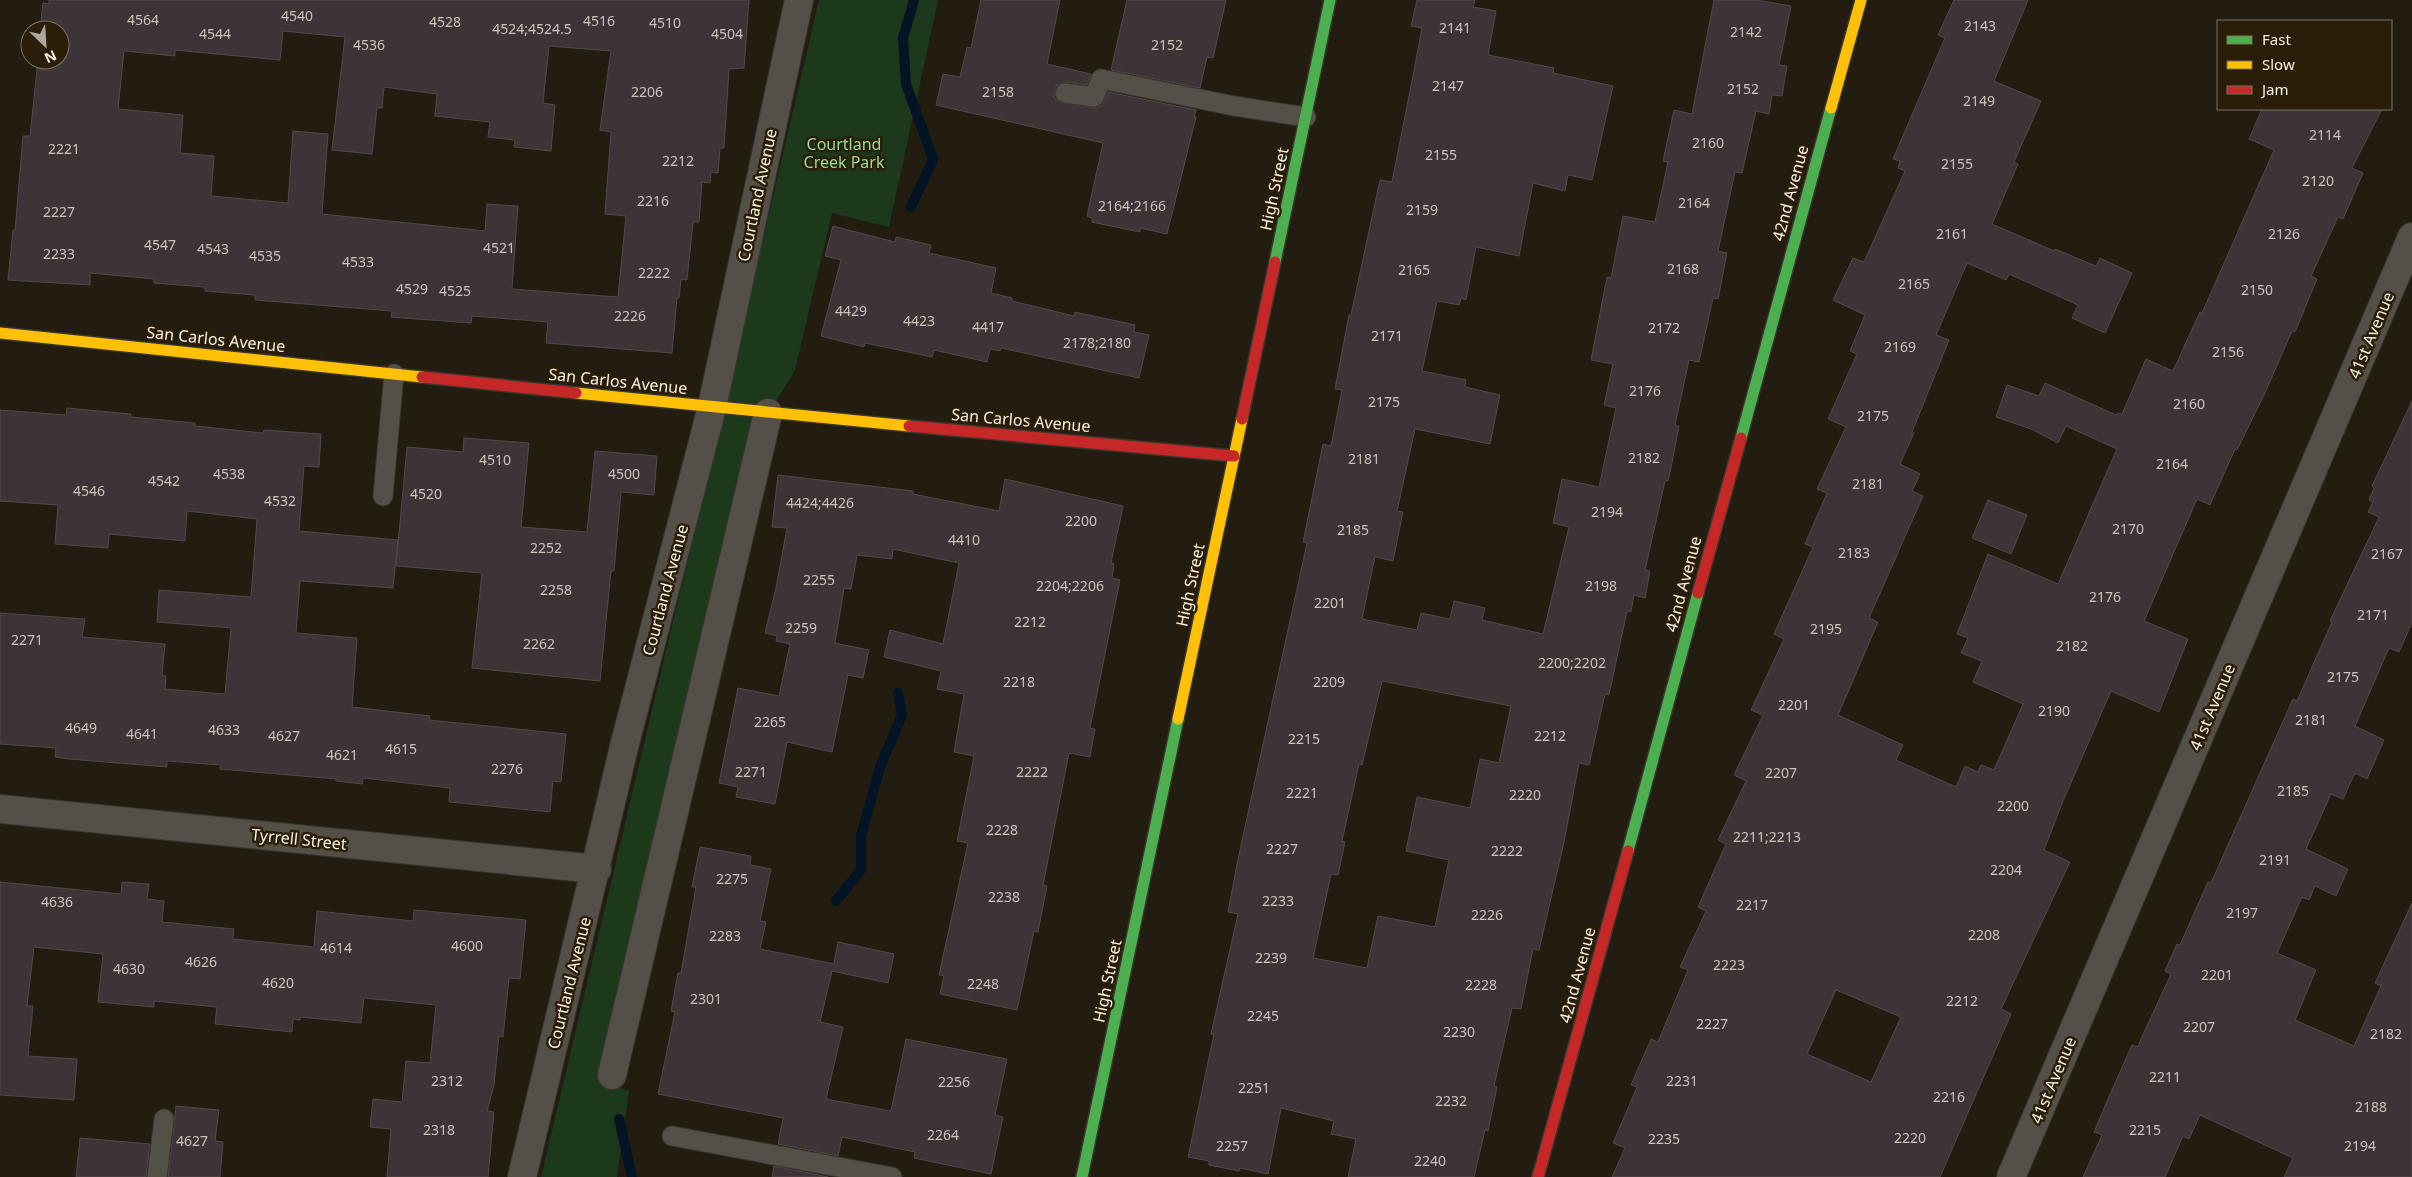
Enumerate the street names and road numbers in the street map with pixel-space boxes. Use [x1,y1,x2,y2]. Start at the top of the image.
street label: Courtland Avenue [732,127,782,263]
street label: 42nd Avenue [1767,143,1813,243]
street label: High Street [1254,145,1294,233]
street label: 41st Avenue [2343,288,2399,382]
street label: San Carlos Avenue [146,321,286,357]
street label: San Carlos Avenue [548,363,688,399]
street label: San Carlos Avenue [951,403,1091,437]
street label: Courtland Avenue [637,522,693,658]
street label: 42nd Avenue [1660,534,1706,634]
street label: High Street [1170,541,1210,629]
street label: 41st Avenue [2184,660,2240,754]
street label: Tyrrell Street [250,823,348,855]
street label: Courtland Avenue [542,915,596,1051]
street label: 42nd Avenue [1554,925,1600,1025]
street label: High Street [1087,937,1127,1025]
street label: 41st Avenue [2025,1033,2081,1127]

